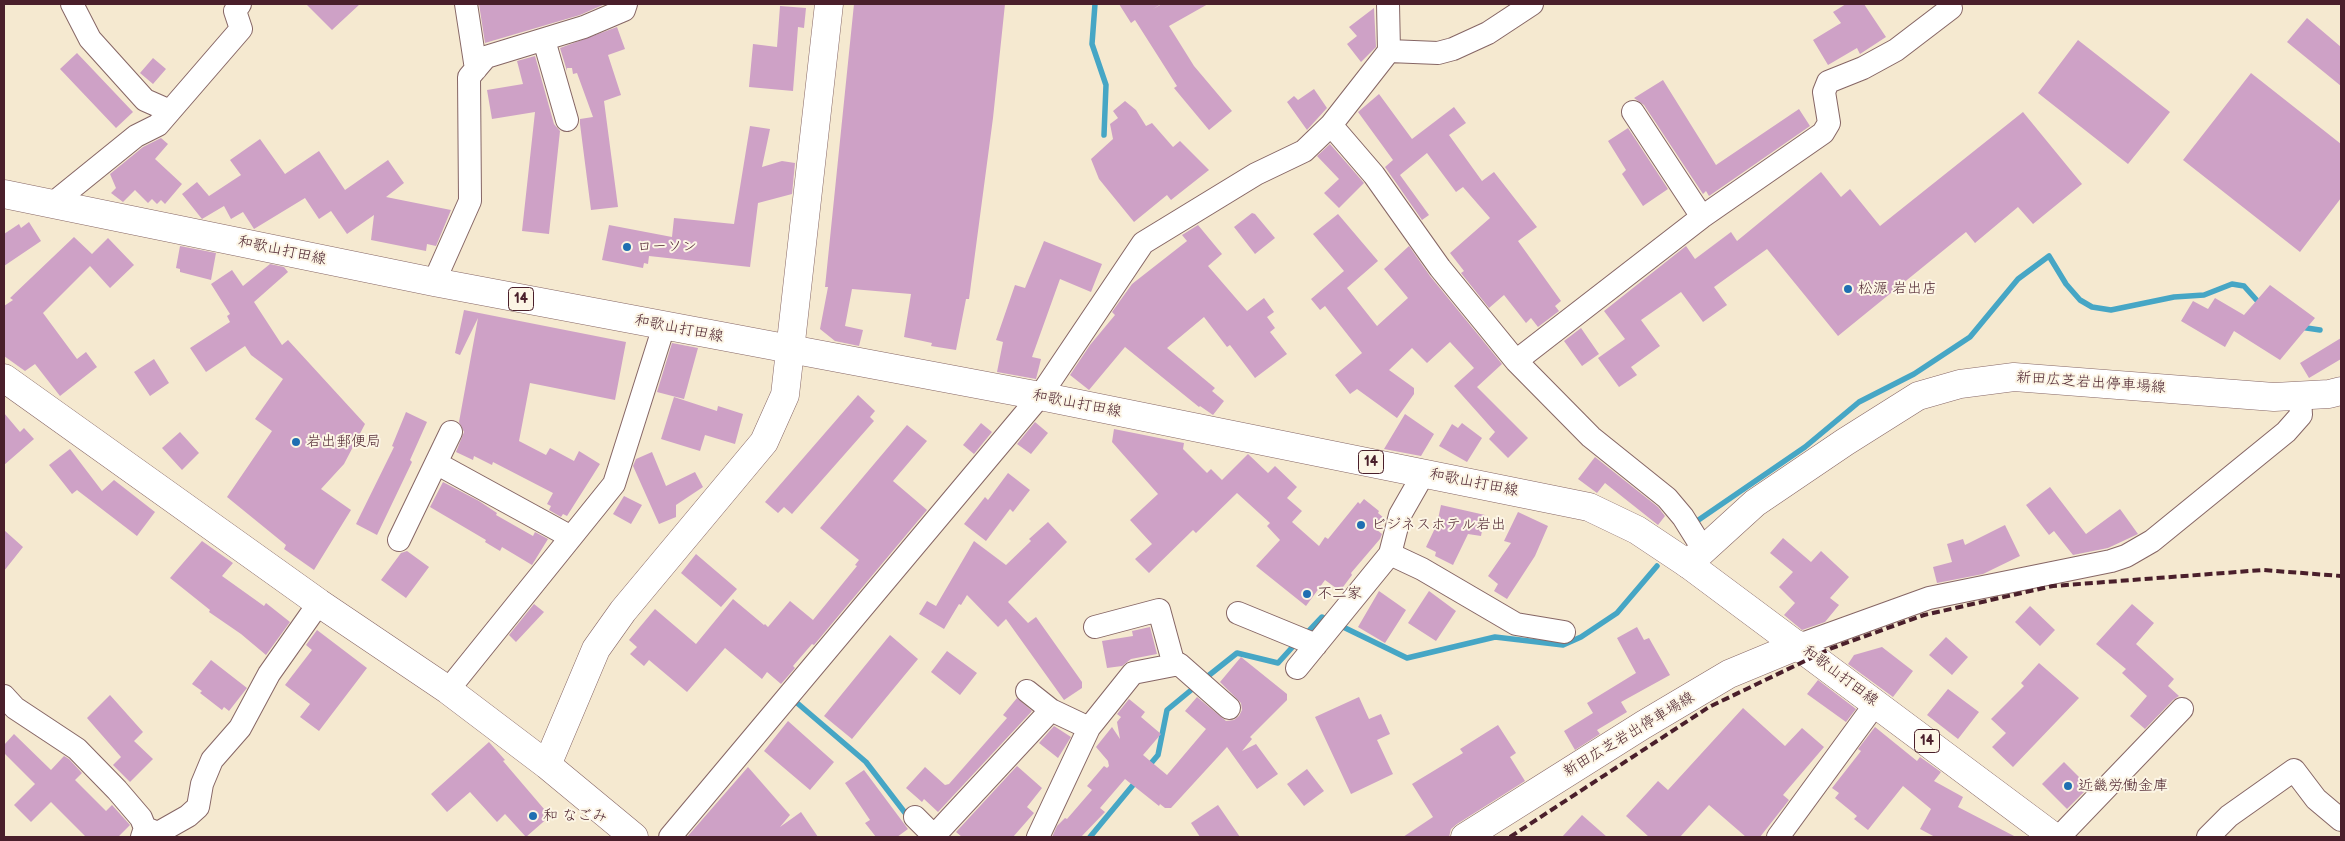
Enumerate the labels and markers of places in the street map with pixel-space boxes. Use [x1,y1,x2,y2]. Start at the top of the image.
place label: ローソン [637,238,697,256]
marker: ローソン [621,241,633,253]
place label: 松源 岩出店 [1858,280,1937,298]
marker: 松源 岩出店 [1842,283,1854,295]
place label: 岩出郵便局 [306,433,381,451]
marker: 岩出郵便局 [290,436,302,448]
place label: ビジネスホテル岩出 [1371,516,1506,534]
marker: ビジネスホテル岩出 [1355,519,1367,531]
place label: 不二家 [1317,585,1362,603]
marker: 不二家 [1301,588,1313,600]
place label: 近畿労働金庫 [2078,777,2168,795]
marker: 近畿労働金庫 [2062,780,2074,792]
place label: 和 なごみ [543,807,607,825]
marker: 和 なごみ [527,810,539,822]

